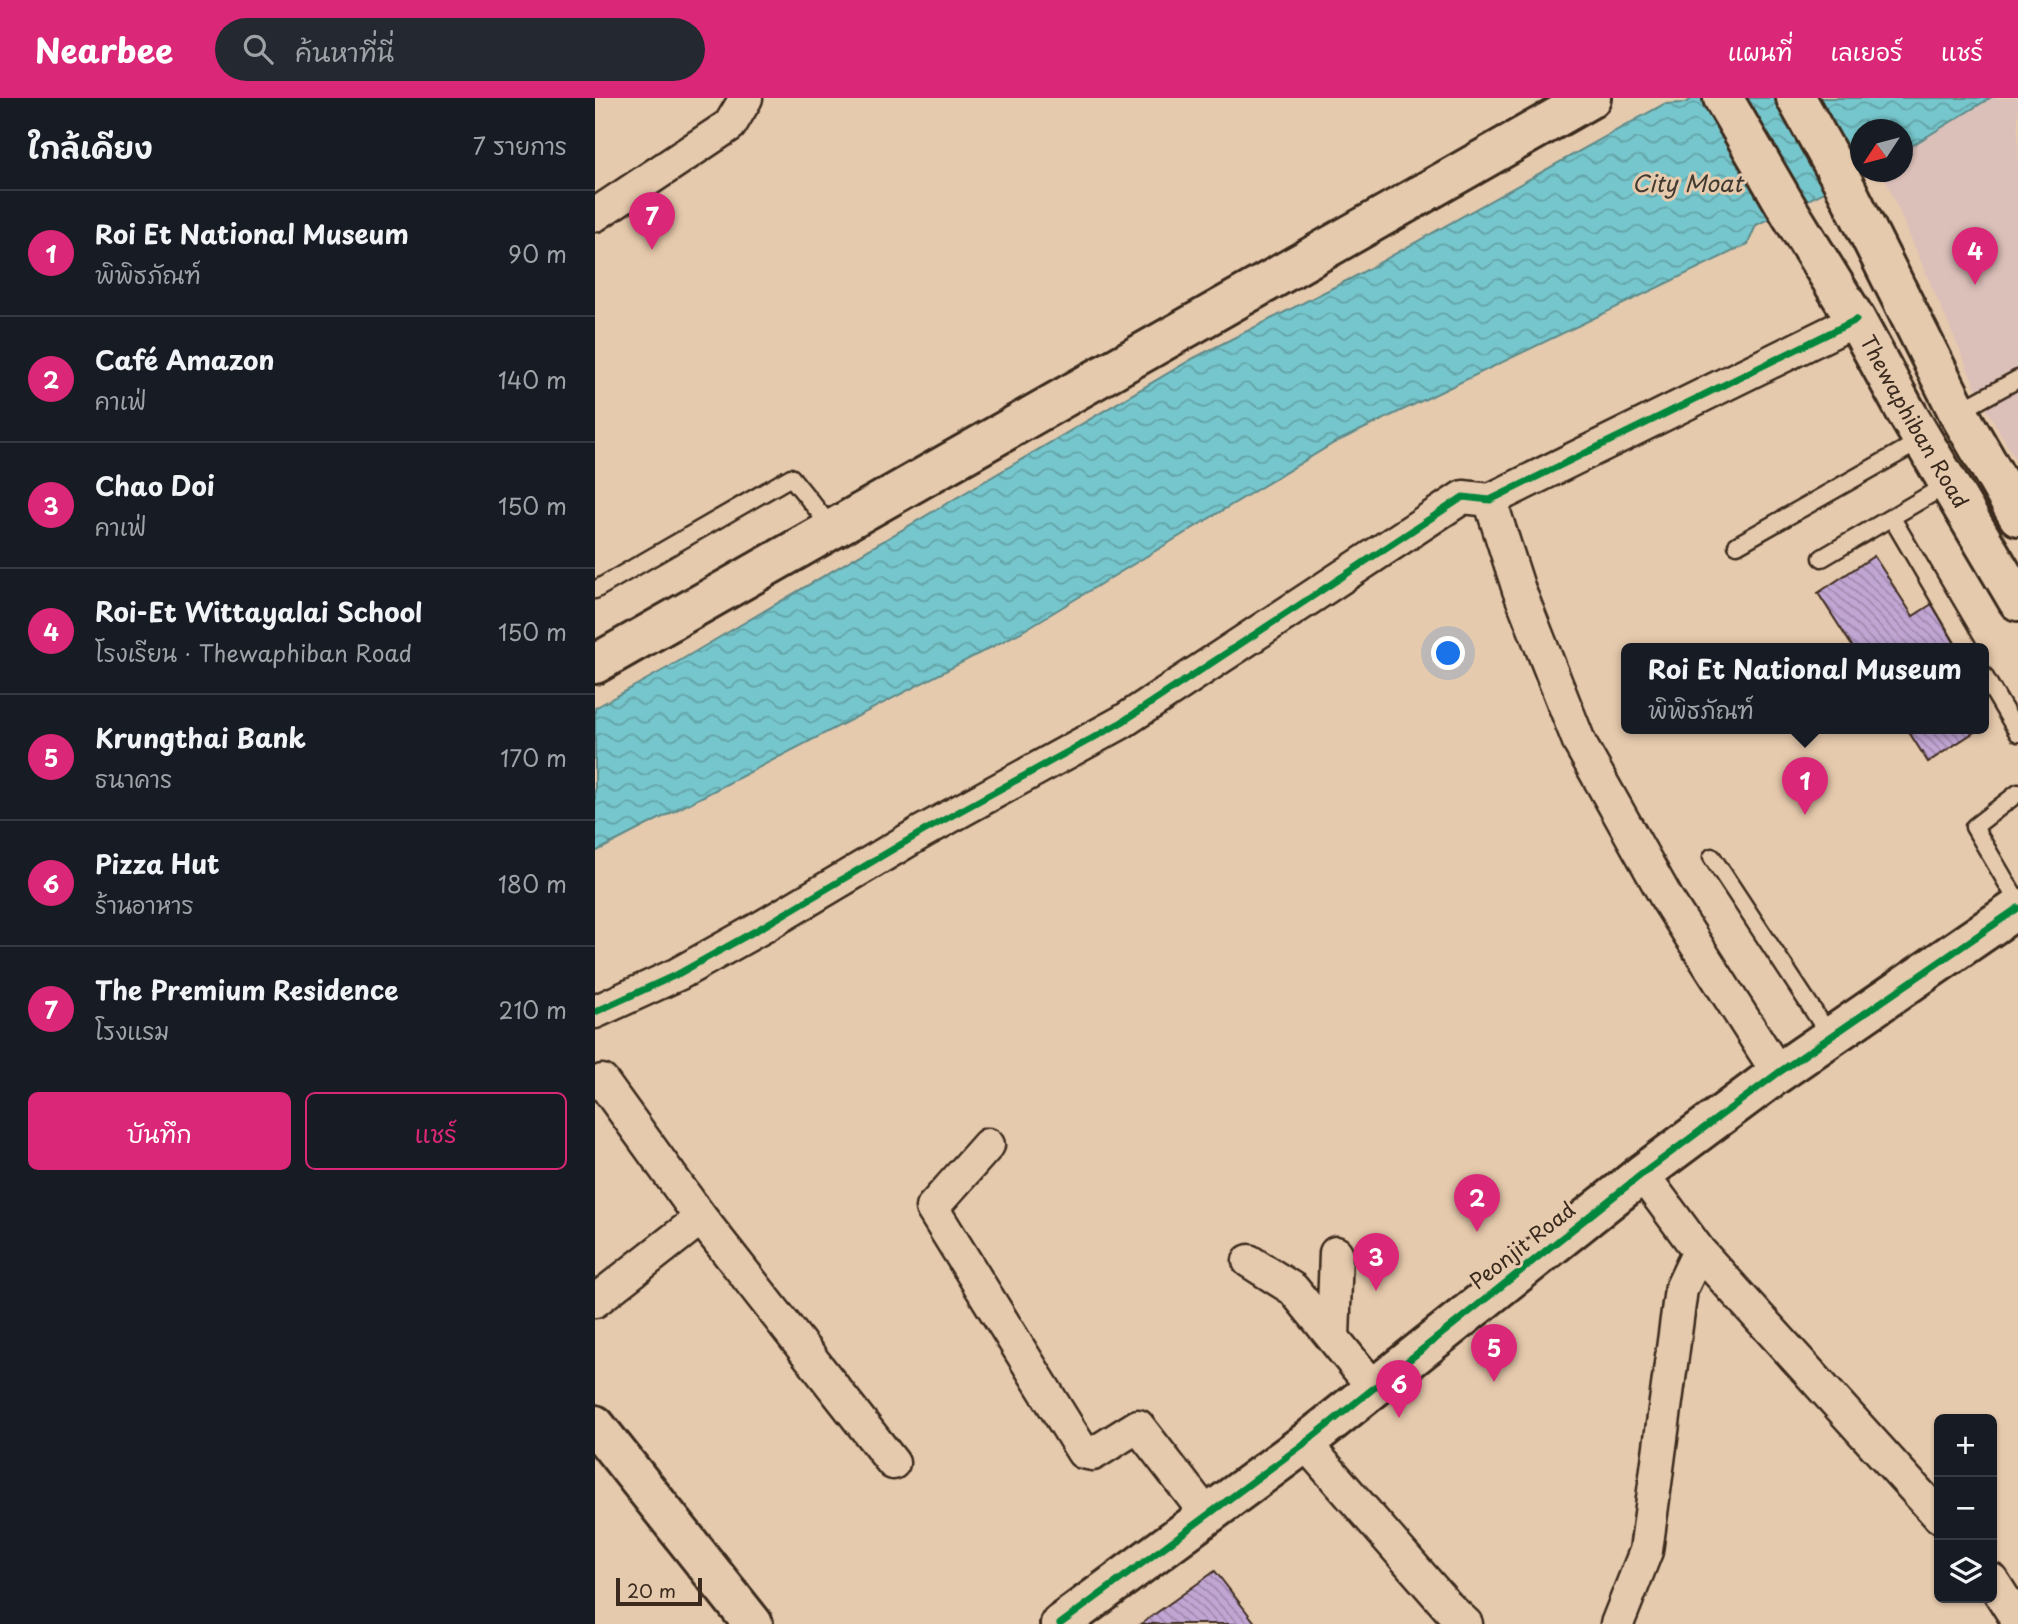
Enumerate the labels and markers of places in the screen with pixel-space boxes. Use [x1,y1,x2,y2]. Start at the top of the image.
pin: 7 [629,192,675,250]
pin: 4 [1952,227,1998,285]
pin: 1 [1782,757,1828,815]
pin: 2 [1454,1174,1500,1232]
pin: 3 [1353,1233,1399,1291]
pin: 5 [1471,1324,1517,1382]
pin: 6 [1376,1360,1422,1418]

